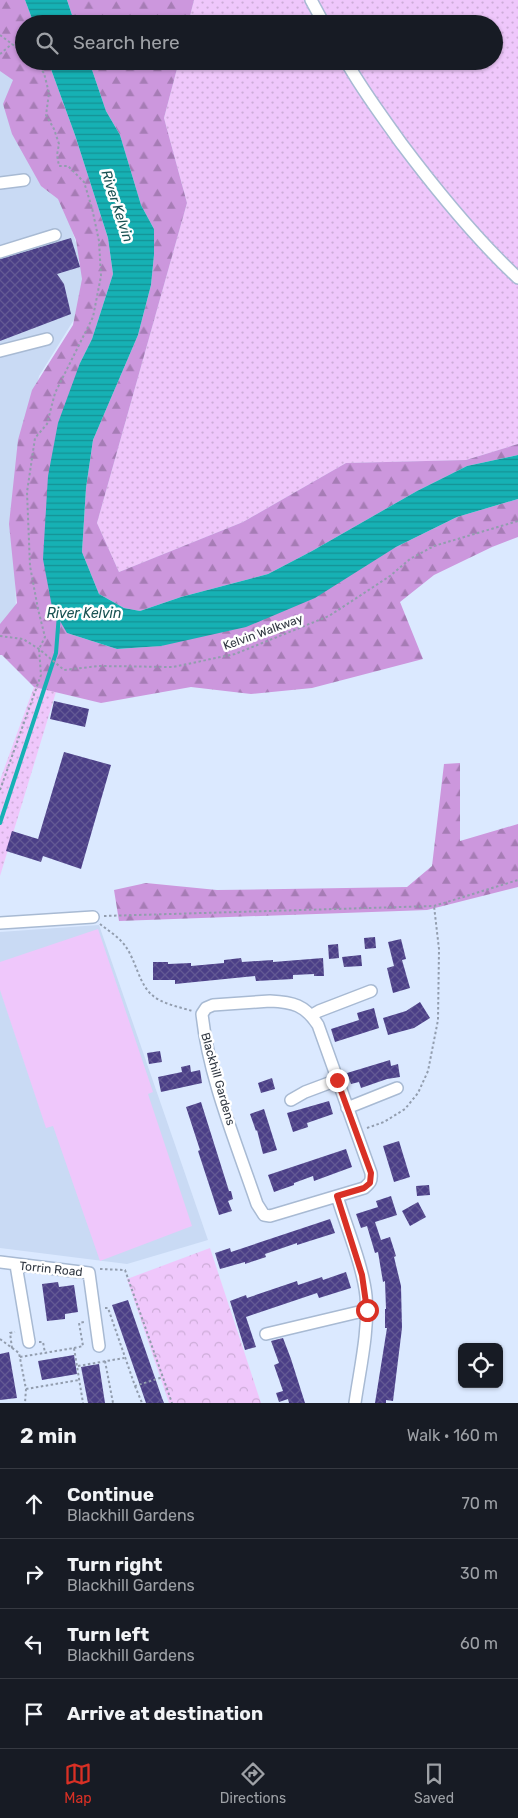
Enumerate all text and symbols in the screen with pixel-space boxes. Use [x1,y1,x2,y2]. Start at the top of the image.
search box [15,15,503,70]
icon: search [33,29,61,57]
text: Search here [73,31,180,54]
water label: River Kelvin [97,168,137,244]
water label: River Kelvin [47,605,122,622]
street label: Kelvin Walkway [221,611,305,653]
street label: Blackhill Gardens [198,1031,238,1127]
route end [326,1069,349,1092]
street label: Torrin Road [19,1259,83,1279]
route start [356,1299,379,1322]
map controls [458,1343,503,1388]
button: locate [458,1343,503,1388]
text: 2 min [20,1423,77,1448]
text: Walk · 160 m [407,1426,498,1445]
text: Continue [67,1483,154,1506]
icon: ahead [20,1490,48,1518]
text: 70 m [461,1494,498,1513]
text: Blackhill Gardens [67,1506,195,1525]
text: Turn right [67,1553,162,1576]
icon: right [20,1560,48,1588]
text: 30 m [460,1564,498,1583]
text: Blackhill Gardens [67,1576,195,1595]
text: Turn left [67,1623,149,1646]
icon: left [20,1630,48,1658]
text: 60 m [460,1634,498,1653]
text: Blackhill Gardens [67,1646,195,1665]
icon: arrive [20,1700,48,1728]
text: Arrive at destination [67,1702,263,1725]
tab: Map [64,1760,92,1807]
tab: Directions [220,1760,286,1807]
tab: Saved [414,1760,454,1807]

